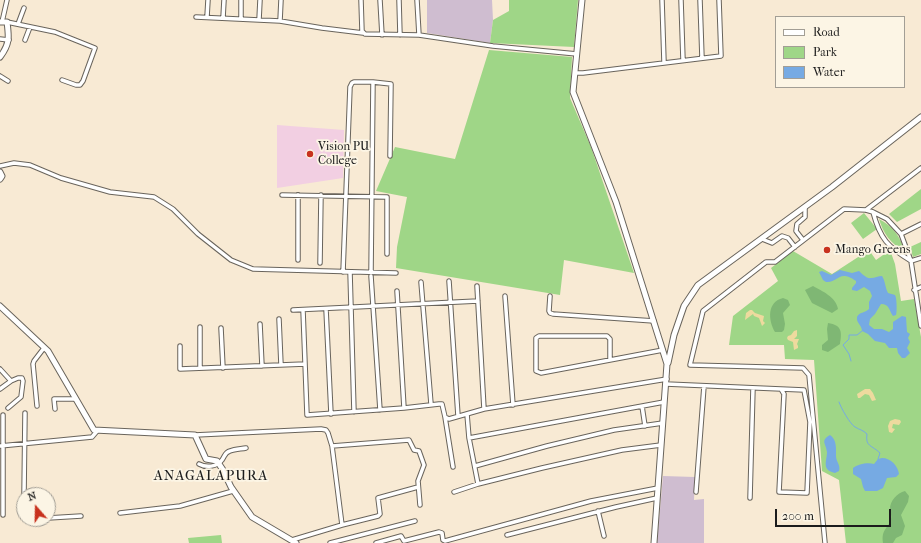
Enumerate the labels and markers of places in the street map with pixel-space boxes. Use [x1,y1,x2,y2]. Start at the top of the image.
place label: Vision PU College [318,140,369,168]
marker: Vision PU College [305,149,315,159]
place label: Mango Greens [835,243,910,257]
marker: Mango Greens [822,245,832,255]

